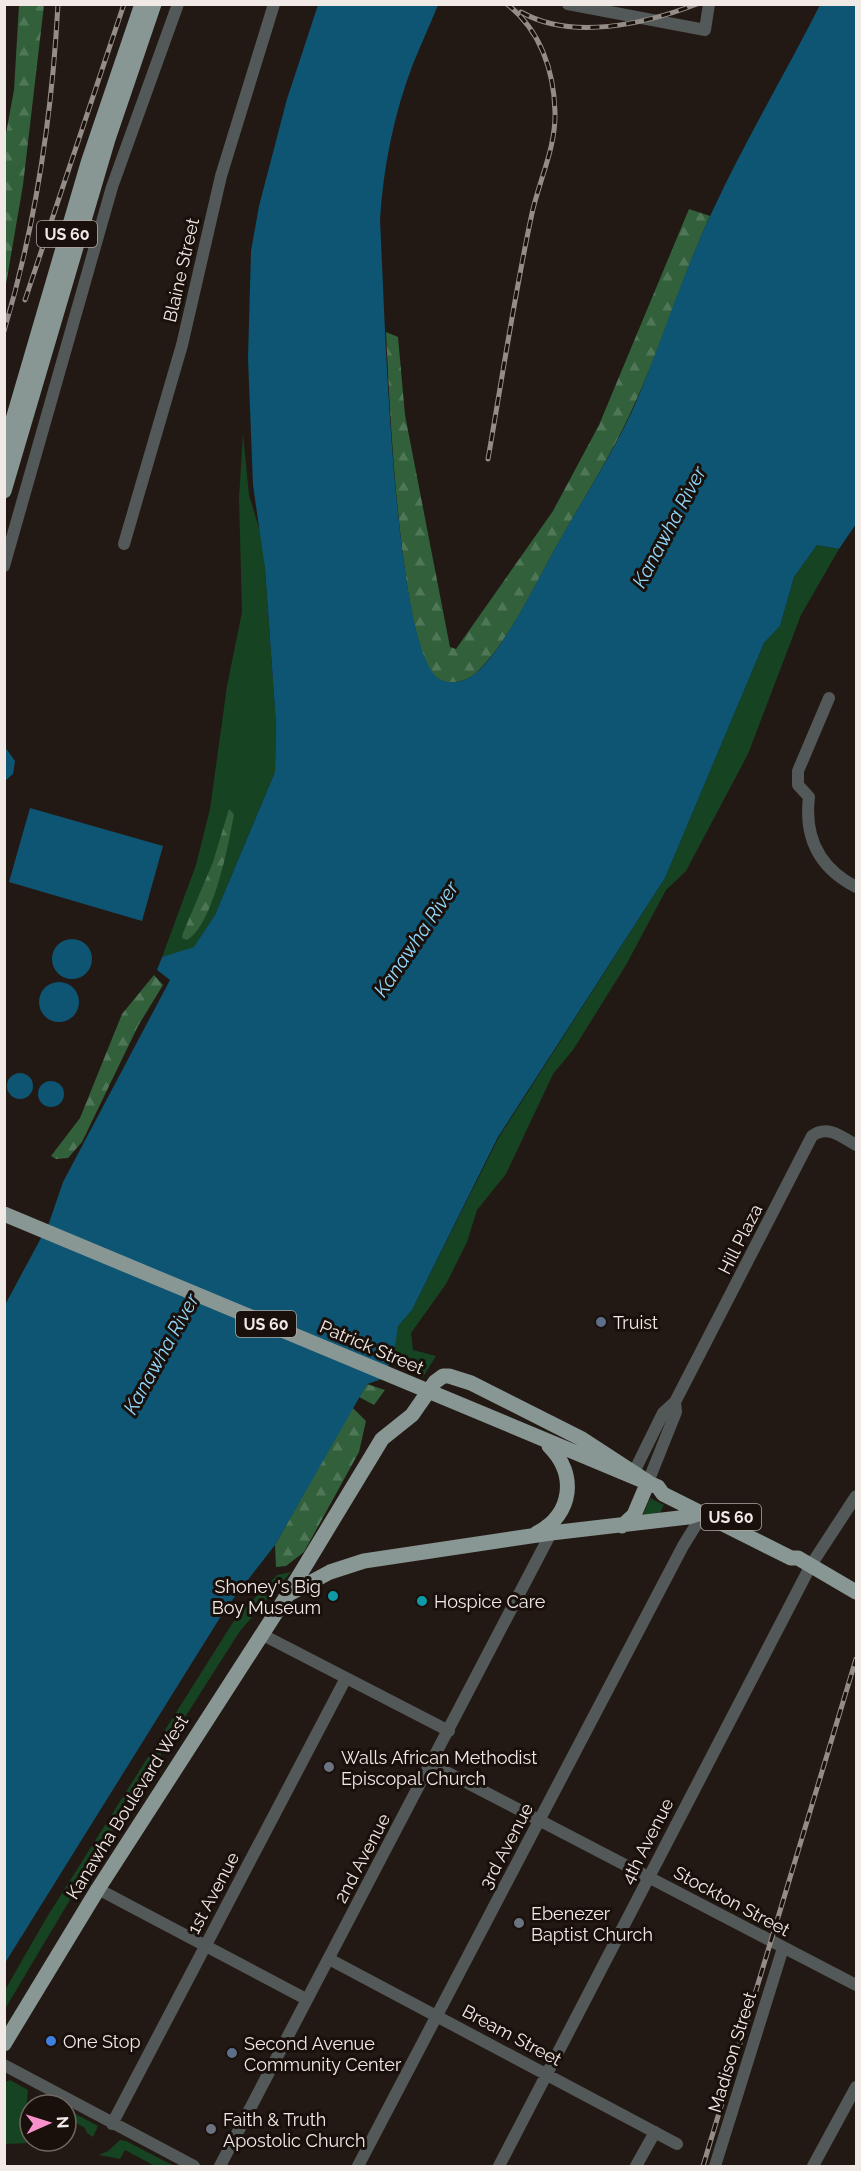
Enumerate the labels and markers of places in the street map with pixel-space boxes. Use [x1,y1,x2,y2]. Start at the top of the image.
place label: Truist [613,1312,658,1333]
marker: Truist [594,1315,608,1329]
place label: Shoney's Big Boy Museum [212,1576,321,1618]
marker: Shoney's Big Boy Museum [326,1589,340,1603]
place label: Hospice Care [434,1591,546,1612]
marker: Hospice Care [415,1594,429,1608]
place label: Walls African Methodist Episcopal Church [341,1747,537,1789]
marker: Walls African Methodist Episcopal Church [322,1760,336,1774]
place label: Ebenezer Baptist Church [531,1903,653,1945]
marker: Ebenezer Baptist Church [512,1916,526,1930]
place label: One Stop [63,2031,141,2052]
place label: Second Avenue Community Center [244,2033,402,2075]
marker: One Stop [44,2034,58,2048]
marker: Second Avenue Community Center [225,2046,239,2060]
place label: Faith & Truth Apostolic Church [223,2109,366,2151]
marker: Faith & Truth Apostolic Church [204,2122,218,2136]

